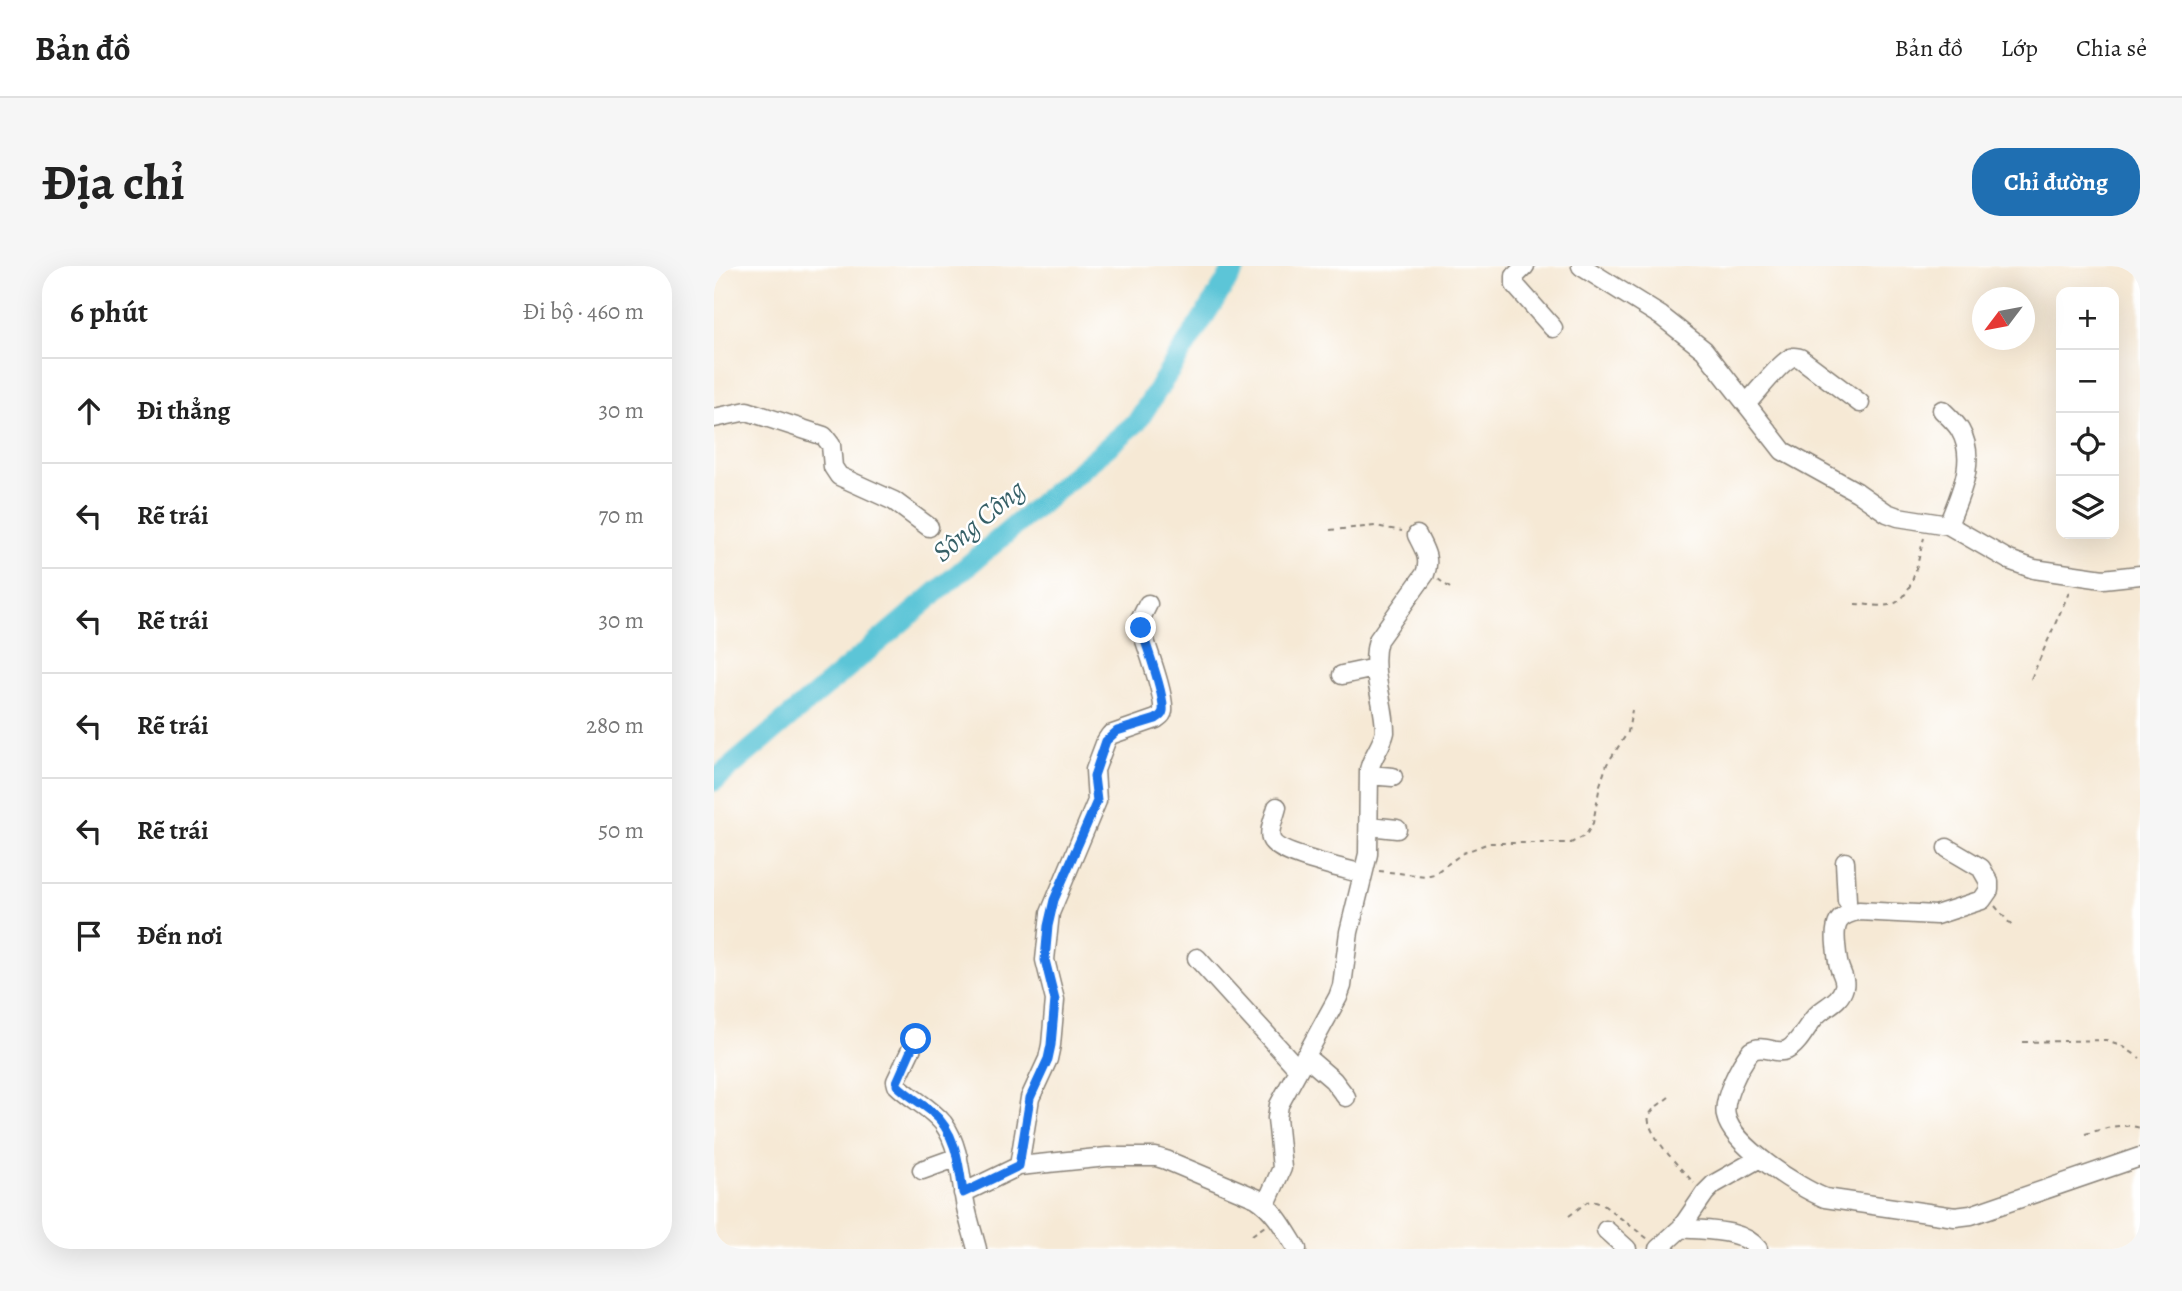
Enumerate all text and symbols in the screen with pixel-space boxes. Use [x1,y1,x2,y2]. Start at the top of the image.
text: Bản đồ [35,26,130,71]
text: Bản đồ [1895,32,1963,64]
text: Lớp [2001,32,2038,64]
text: Chia sẻ [2076,32,2147,64]
button: Chỉ đường [1972,148,2140,216]
text: Địa chỉ [42,149,185,216]
north arrow [1972,287,2035,350]
map controls [2056,287,2119,539]
button: + [2056,287,2119,350]
text: 6 phút [70,292,148,332]
text: Đi bộ · 460 m [523,296,644,327]
button: − [2056,350,2119,413]
icon: ahead [70,392,108,430]
text: Đi thẳng [137,393,231,428]
text: 30 m [598,395,644,426]
button: locate [2056,413,2119,476]
water label: Sông Công [924,470,1034,571]
button: layers [2056,476,2119,539]
icon: left [70,497,108,535]
text: Rẽ trái [137,498,209,533]
text: 70 m [598,500,644,531]
icon: left [70,602,108,640]
text: Rẽ trái [137,603,209,638]
text: 30 m [598,605,644,636]
route end [1125,612,1156,643]
icon: left [70,707,108,745]
text: Rẽ trái [137,708,209,743]
text: 280 m [586,710,644,741]
icon: left [70,812,108,850]
text: Rẽ trái [137,813,209,848]
text: 50 m [598,815,644,846]
icon: arrive [70,917,108,955]
text: Đến nơi [137,918,223,953]
route start [900,1023,931,1054]

